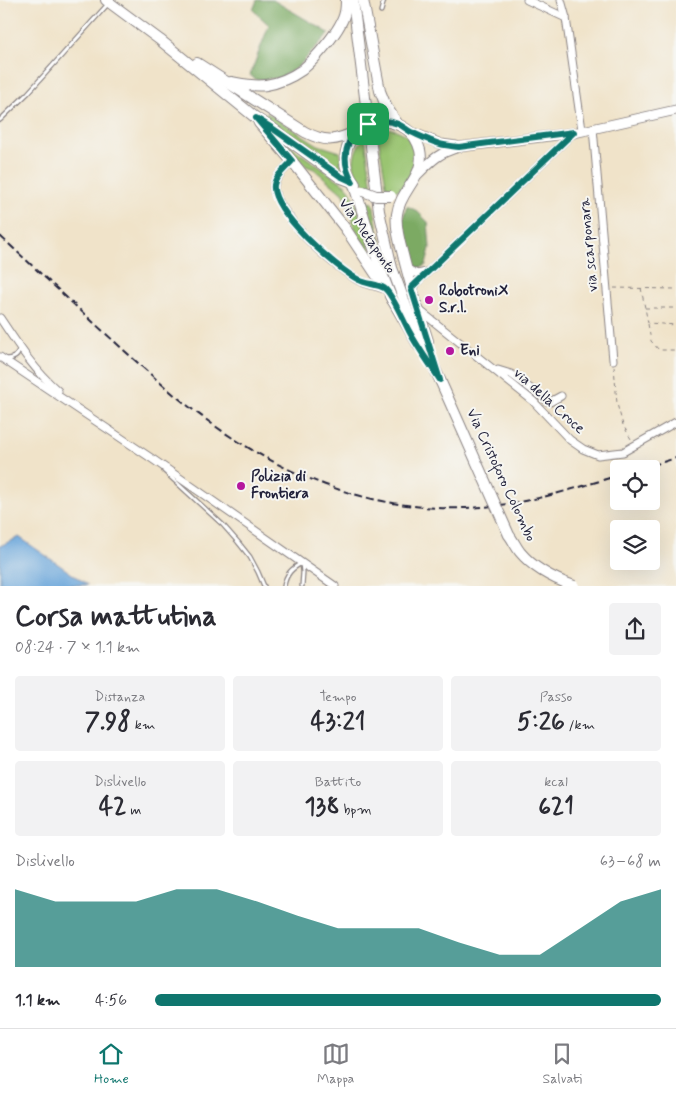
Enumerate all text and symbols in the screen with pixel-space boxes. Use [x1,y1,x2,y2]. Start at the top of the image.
pin [347,103,389,145]
icon: arrive [354,110,382,138]
street label: Via Metaponto [334,194,400,278]
street label: via scarponara [575,196,603,293]
place label: RobotroniX S.r.l. [439,281,509,318]
marker: RobotroniX S.r.l. [423,294,435,306]
place label: Eni [460,341,480,361]
marker: Eni [444,345,456,357]
street label: via della Croce [509,363,589,439]
street label: Via Cristoforo Colombo [460,405,541,546]
map controls [610,460,660,570]
button: locate [610,460,660,510]
place label: Polizia di Frontiera [251,467,309,504]
marker: Polizia di Frontiera [235,480,247,492]
button: layers [610,520,660,570]
text: Corsa mattutina [15,599,217,636]
button: share [609,603,661,655]
text: 08:24 · 7 × 1.1 km [15,637,140,658]
text: Distanza [95,688,145,706]
text: Tempo [319,688,357,706]
text: Passo [540,688,572,706]
text: 7.98 [85,706,131,739]
text: 43:21 [311,706,365,739]
text: 5:26 [517,706,565,739]
text: km [131,716,155,734]
text: /km [565,716,595,734]
text: Dislivello [94,773,146,791]
text: Battito [315,773,361,791]
text: kcal [544,773,568,791]
text: 42 [99,791,126,824]
text: 138 [304,791,340,824]
text: 621 [538,791,574,824]
text: m [126,801,141,819]
text: bpm [340,801,372,819]
text: Dislivello [15,851,75,872]
text: 63–68 m [600,851,661,872]
text: 1.1 km [15,990,60,1011]
text: 4:56 [95,990,127,1011]
tab: Home [94,1040,129,1088]
tab: Mappa [317,1040,354,1088]
tab: Salvati [542,1040,582,1088]

